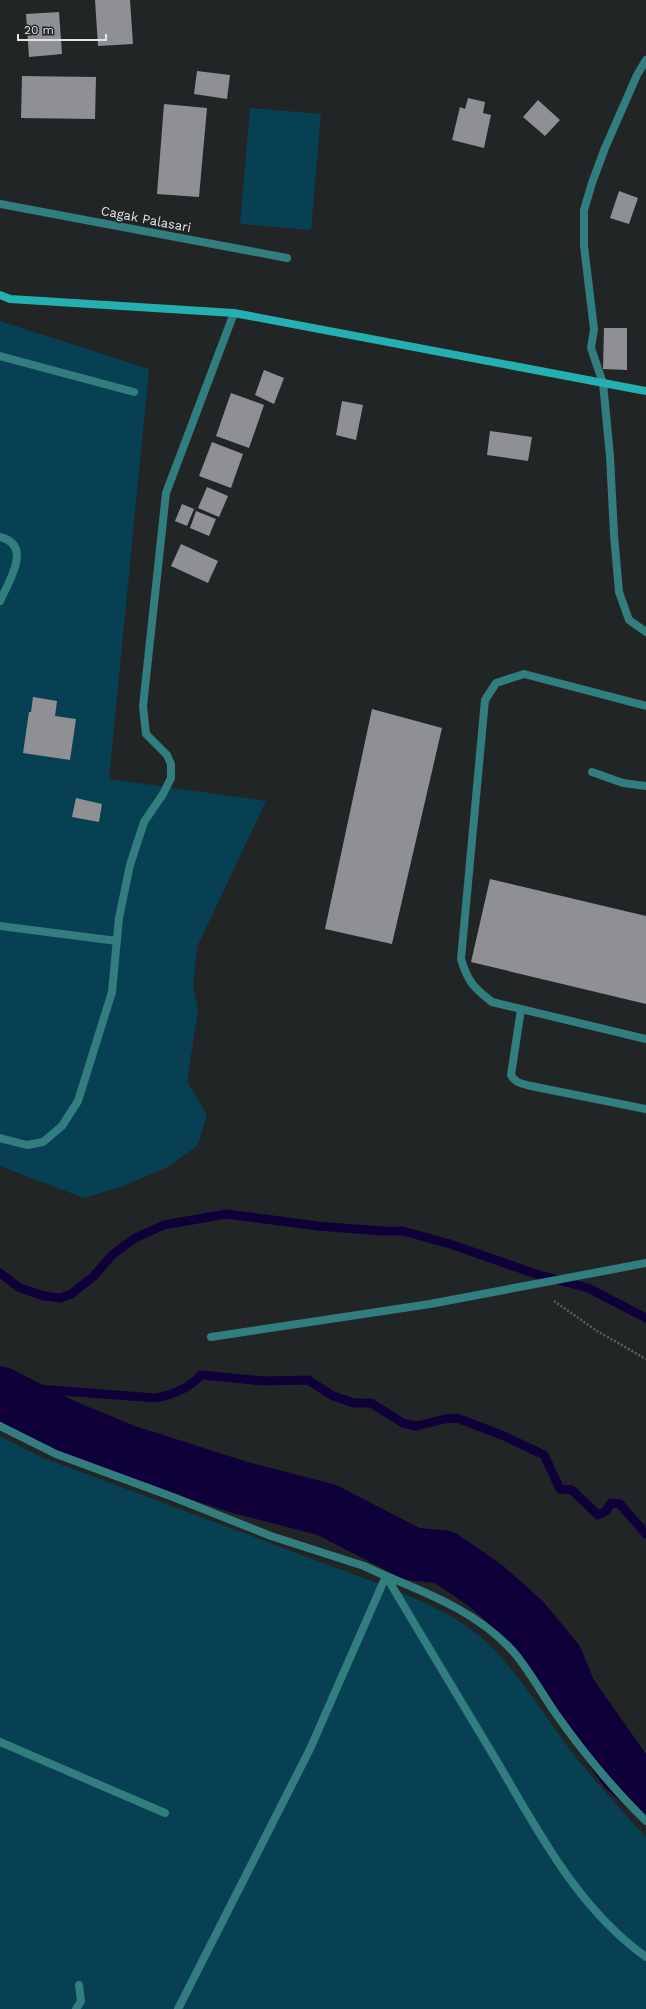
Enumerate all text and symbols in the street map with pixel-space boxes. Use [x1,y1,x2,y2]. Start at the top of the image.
scale bar [18,16,106,42]
text: 20 m [24,23,54,37]
street label: Cagak Palasari [100,203,192,235]

